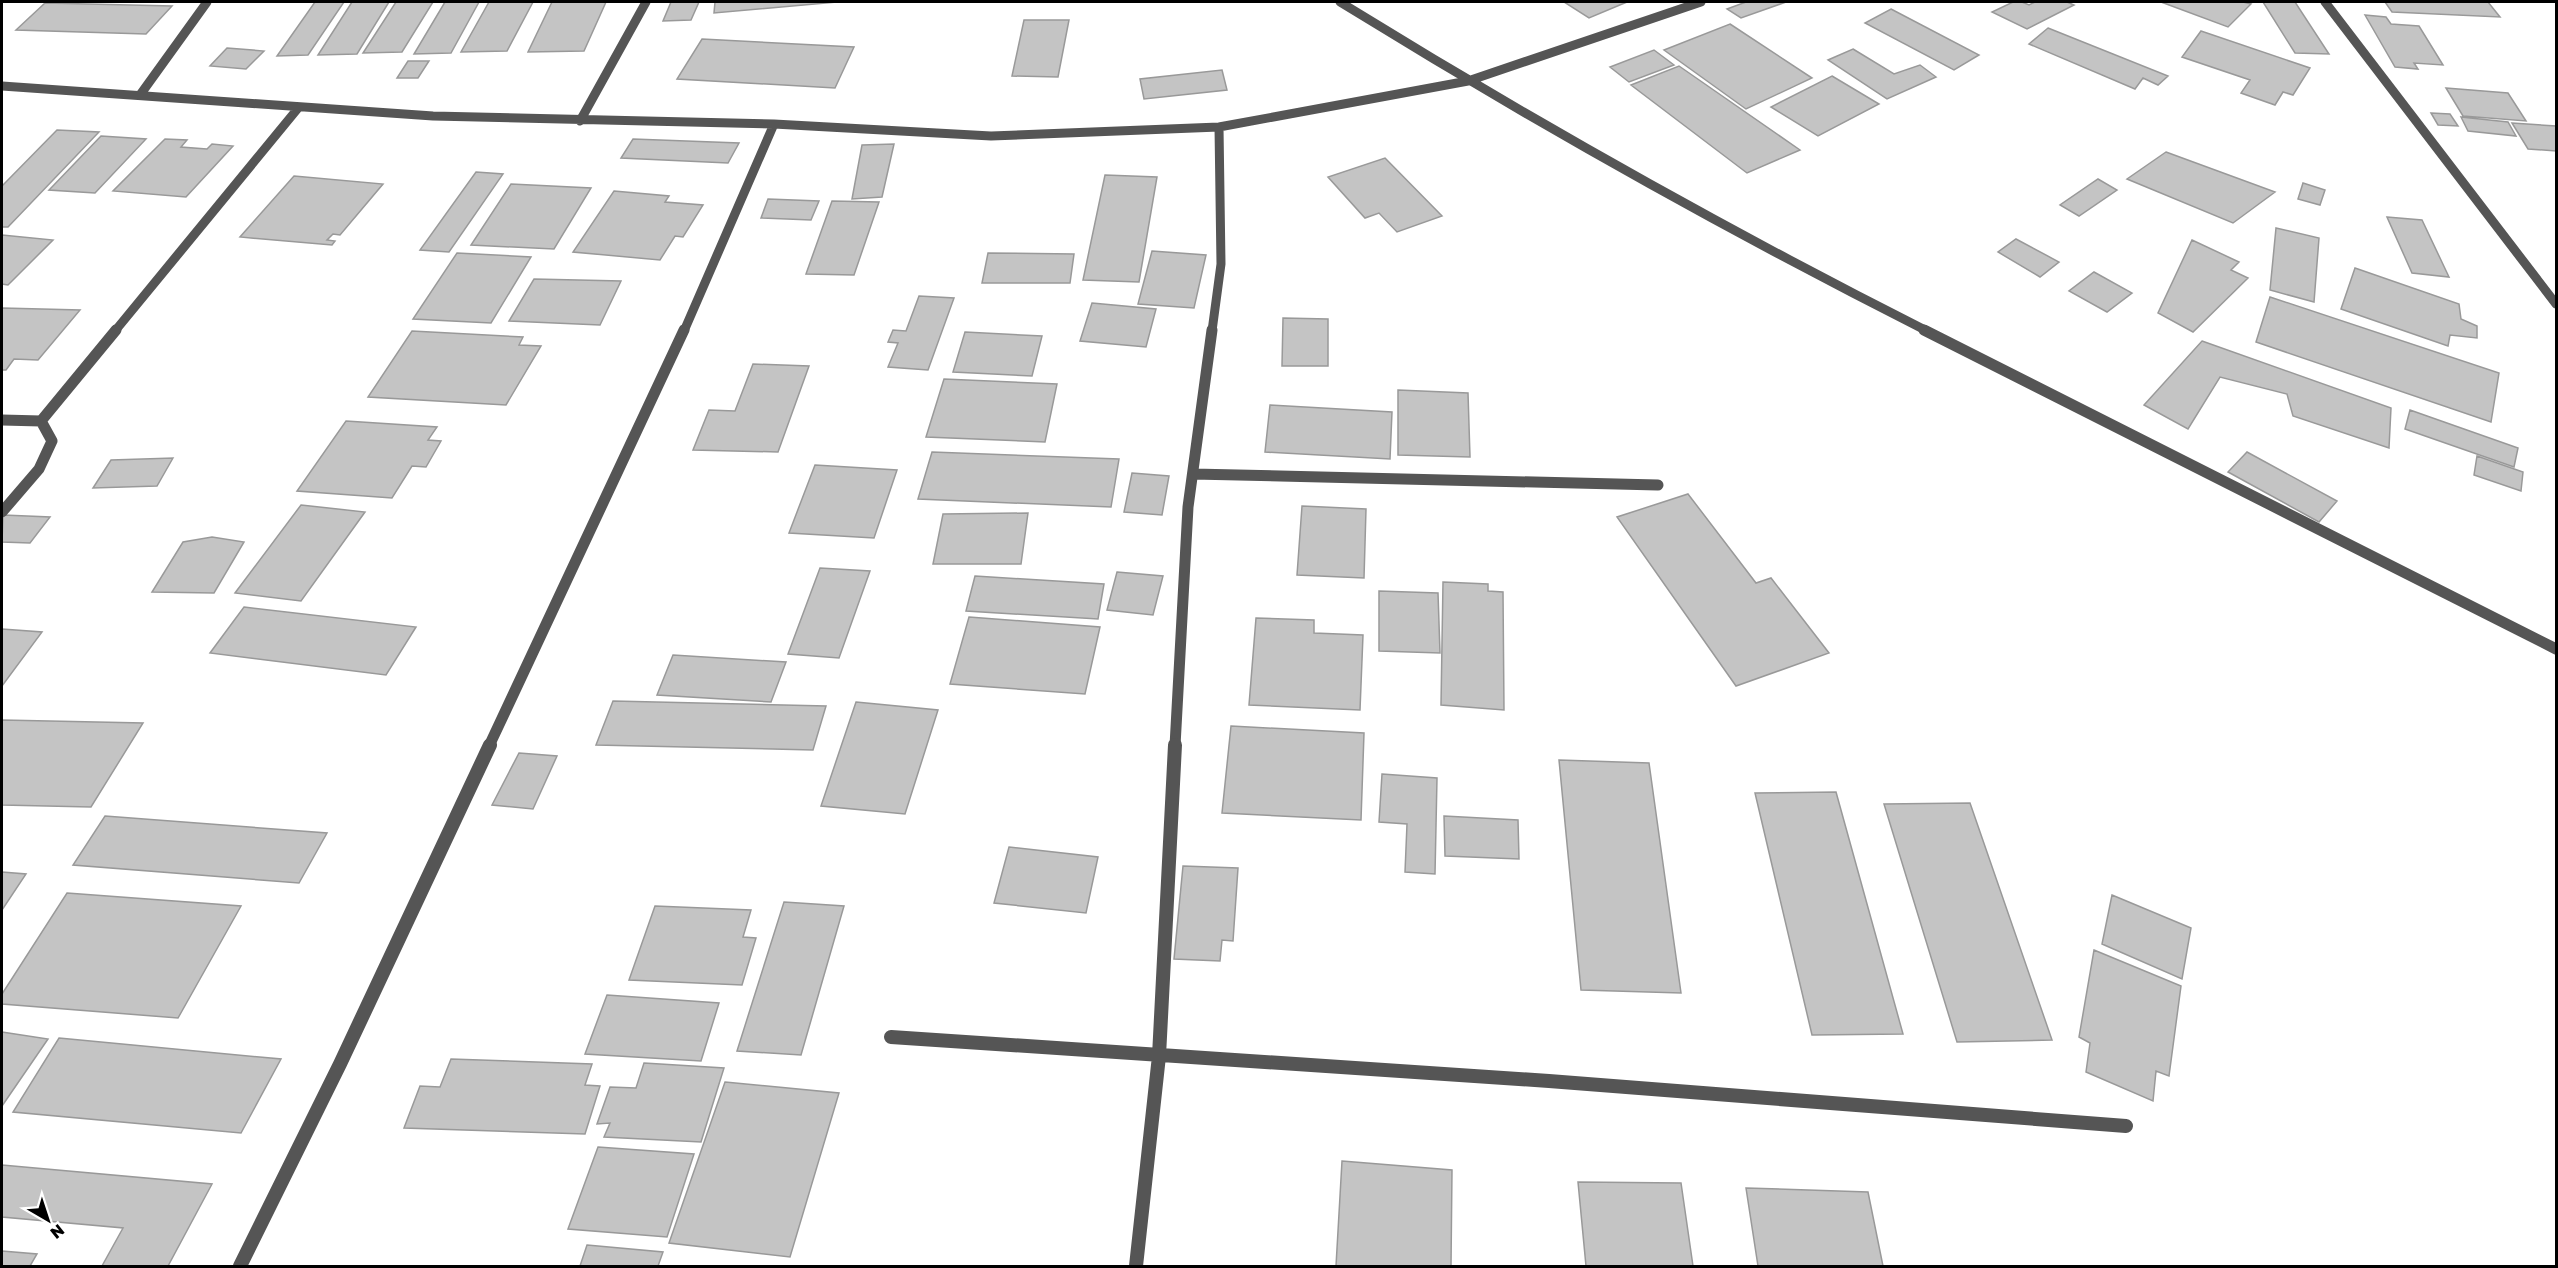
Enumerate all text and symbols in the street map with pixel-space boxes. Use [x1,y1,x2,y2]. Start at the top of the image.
north arrow [18,1190,78,1250]
text: N [46,1220,68,1243]

